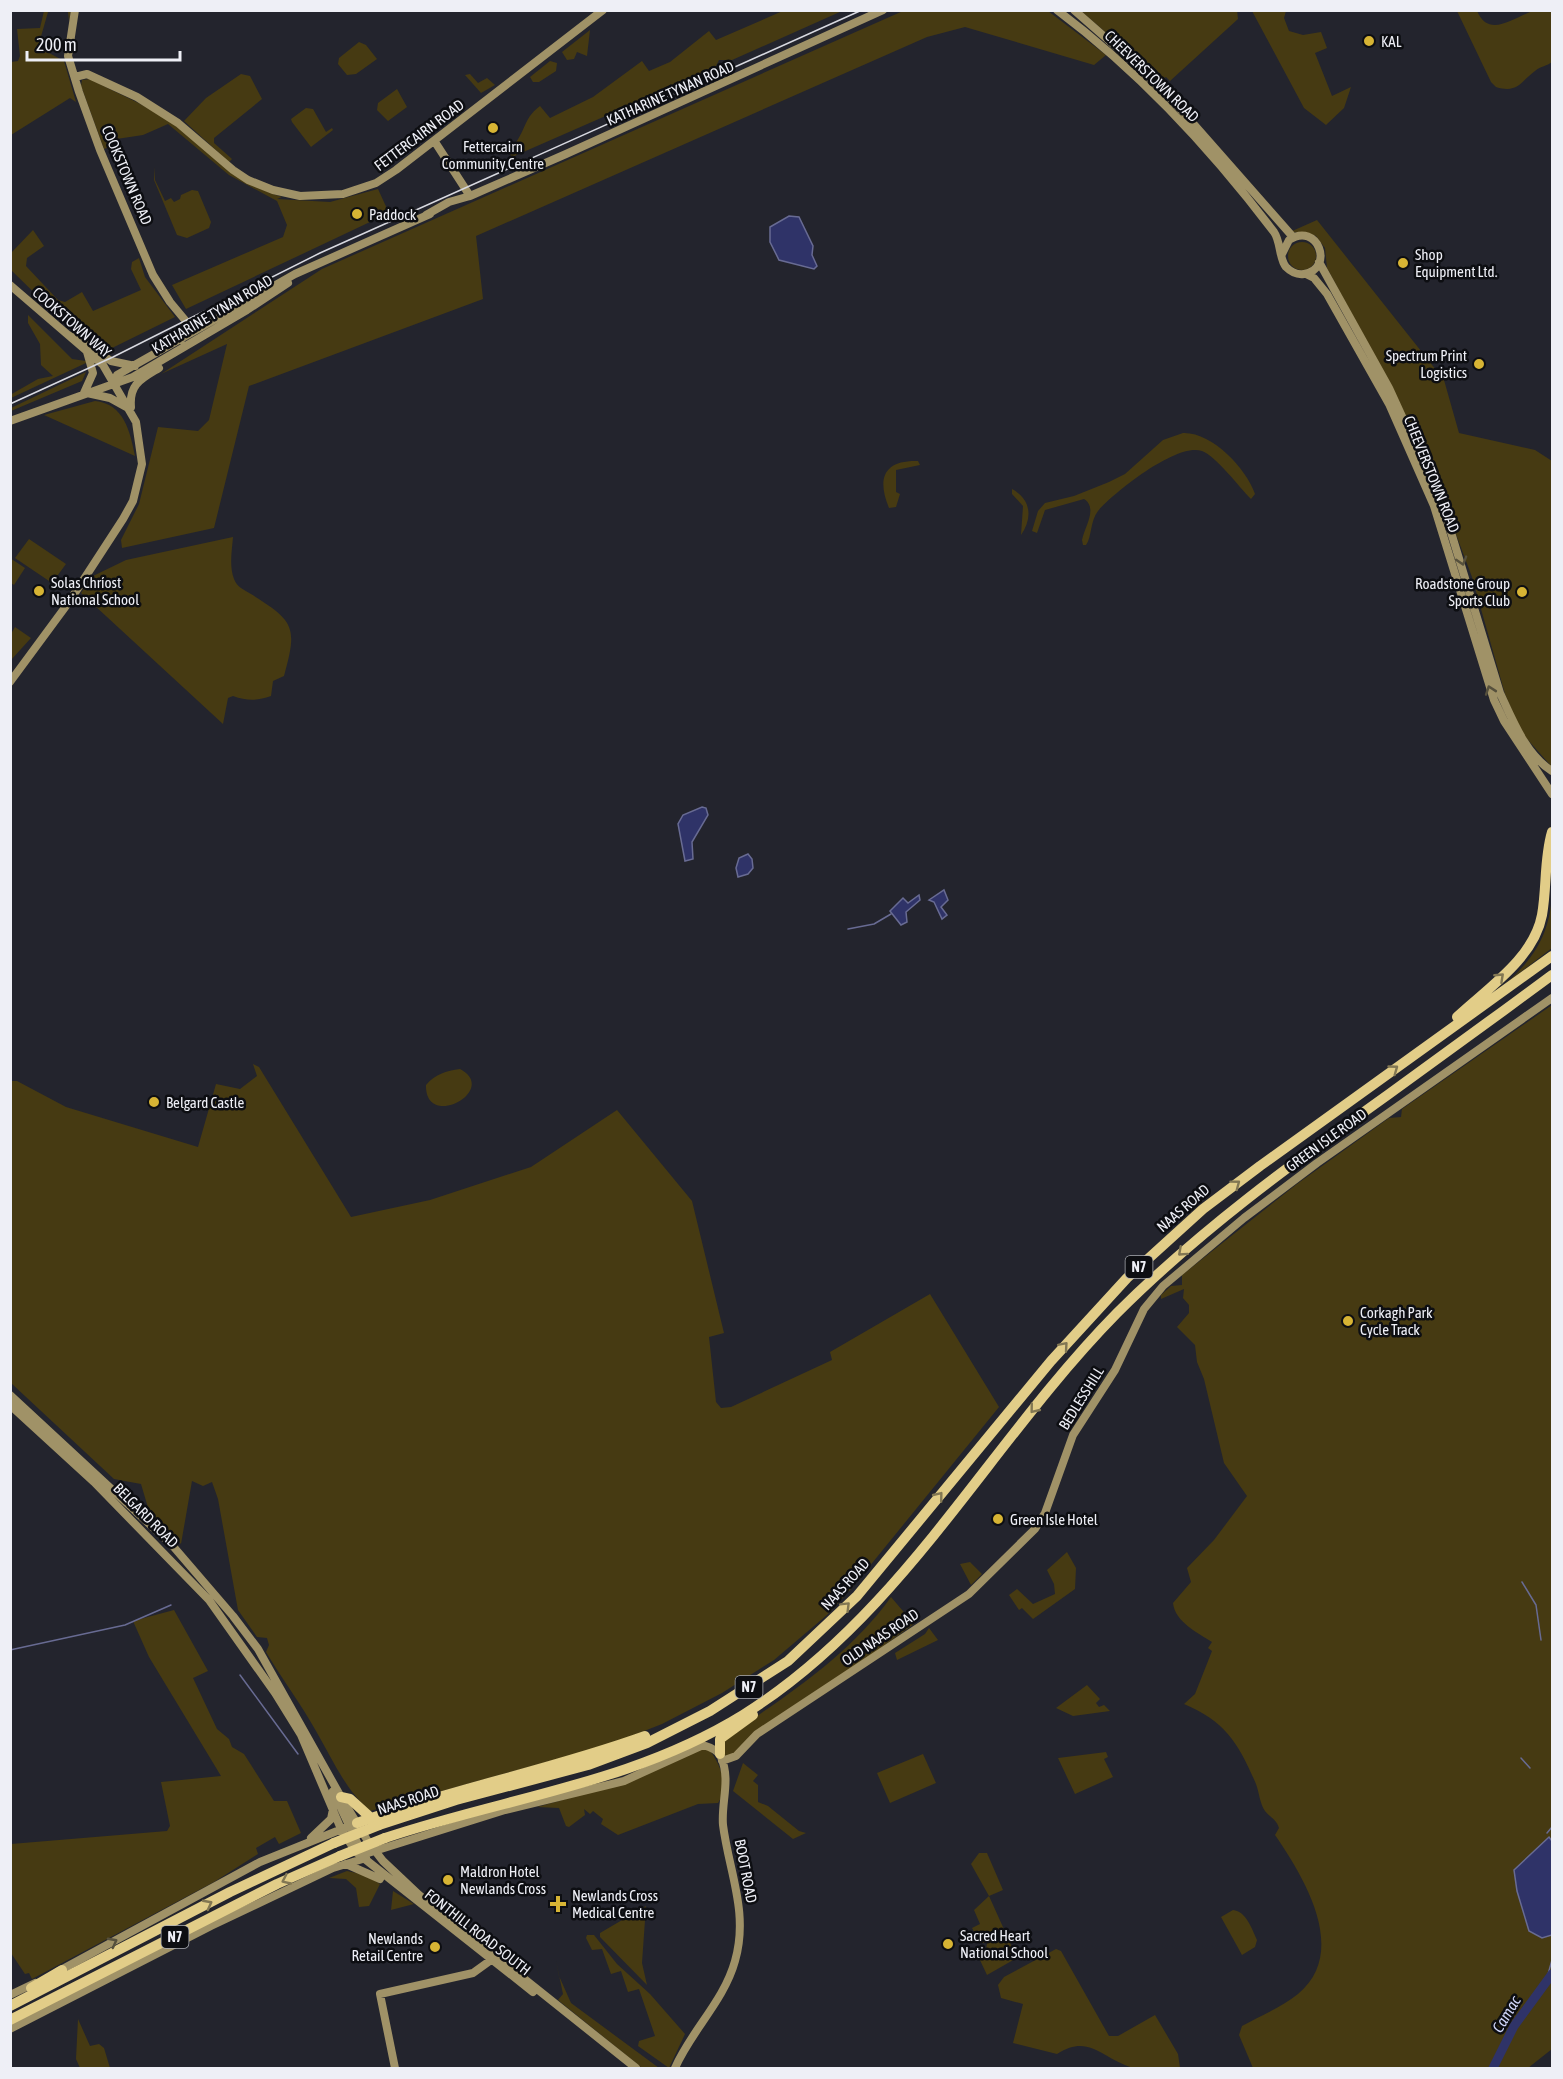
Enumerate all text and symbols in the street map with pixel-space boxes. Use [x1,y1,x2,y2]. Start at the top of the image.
scale bar [27,24,180,62]
street label: CHEEVERSTOWN ROAD [1101,27,1203,125]
place label: KAL [1381,33,1402,50]
text: 200 m [36,34,77,55]
marker: KAL [1362,34,1376,48]
street label: KATHARINE TYNAN ROAD [604,57,736,129]
street label: FETTERCAIRN ROAD [371,96,467,174]
marker: Fettercairn Community Centre [486,121,500,135]
street label: COOKSTOWN ROAD [98,123,156,227]
place label: Fettercairn Community Centre [442,138,544,172]
place label: Paddock [369,206,417,223]
marker: Paddock [350,207,364,221]
place label: Shop Equipment Ltd. [1415,246,1498,280]
marker: Shop Equipment Ltd. [1396,256,1410,270]
street label: KATHARINE TYNAN ROAD [149,271,275,357]
street label: COOKSTOWN WAY [29,283,115,361]
place label: Spectrum Print Logistics [1386,347,1467,381]
marker: Spectrum Print Logistics [1472,357,1486,371]
street label: CHEEVERSTOWN ROAD [1401,413,1463,535]
one-way arrow [1455,555,1467,566]
place label: Solas Chríost National School [51,574,139,608]
place label: Roadstone Group Sports Club [1415,575,1510,609]
marker: Solas Chríost National School [32,584,46,598]
marker: Roadstone Group Sports Club [1515,585,1529,599]
one-way arrow [1485,685,1498,696]
one-way arrow [1493,973,1504,984]
one-way arrow [1387,1065,1398,1076]
place label: Belgard Castle [166,1094,245,1111]
marker: Belgard Castle [147,1095,161,1109]
street label: GREEN ISLE ROAD [1282,1105,1370,1175]
one-way arrow [1229,1180,1240,1191]
street label: NAAS ROAD [1153,1181,1213,1235]
one-way arrow [1178,1245,1189,1256]
road number: N7 [1126,1256,1152,1278]
place label: Corkagh Park Cycle Track [1360,1304,1433,1338]
marker: Corkagh Park Cycle Track [1341,1314,1355,1328]
one-way arrow [1057,1342,1068,1353]
street label: BEDLESSHILL [1055,1363,1107,1433]
one-way arrow [1031,1403,1042,1414]
street label: BELGARD ROAD [110,1479,182,1551]
one-way arrow [932,1492,943,1503]
place label: Green Isle Hotel [1010,1511,1098,1528]
marker: Green Isle Hotel [991,1512,1005,1526]
street label: NAAS ROAD [817,1555,873,1613]
one-way arrow [839,1603,850,1613]
street label: OLD NAAS ROAD [838,1605,922,1669]
road number: N7 [736,1676,762,1698]
street label: NAAS ROAD [375,1782,441,1818]
street label: BOOT ROAD [731,1838,761,1904]
place label: Maldron Hotel Newlands Cross [460,1863,546,1897]
one-way arrow [282,1872,293,1884]
marker: Maldron Hotel Newlands Cross [441,1873,455,1887]
street label: FONTHILL ROAD SOUTH [422,1885,534,1979]
place label: Newlands Cross Medical Centre [572,1887,658,1921]
marker: Newlands Cross Medical Centre [549,1895,567,1913]
one-way arrow [202,1900,213,1911]
road number: N7 [162,1926,188,1948]
place label: Sacred Heart National School [960,1927,1048,1961]
place label: Newlands Retail Centre [352,1930,423,1964]
marker: Sacred Heart National School [941,1937,955,1951]
one-way arrow [107,1938,118,1949]
marker: Newlands Retail Centre [428,1940,442,1954]
water label: Camac [1488,1992,1524,2036]

